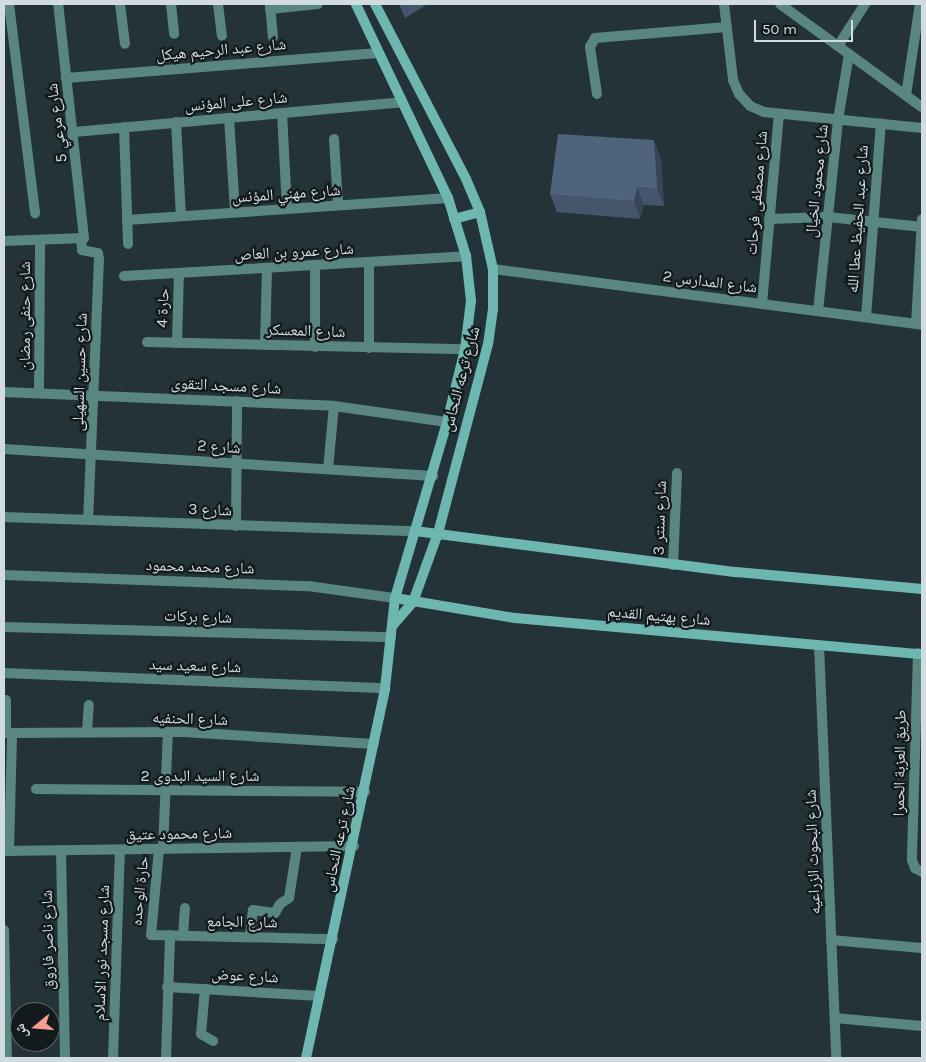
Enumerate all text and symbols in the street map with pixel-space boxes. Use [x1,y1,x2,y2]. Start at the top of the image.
scale bar [756,10,855,42]
text: 50 m [762,20,797,38]
street label: شارع عبد الرحيم هيكل [155,35,287,65]
street label: شارع مرعي 5 [43,82,71,164]
street label: شارع على المؤنس [184,88,288,116]
street label: شارع محمود الخيال [802,123,832,239]
street label: شارع مصطفى فرحات [742,130,772,256]
street label: شارع عبد الحفيظ عطا الله [843,144,873,294]
street label: شارع مهني المؤنس [231,181,341,207]
street label: شارع عمرو بن العاص [234,239,354,265]
street label: شارع حنفى رمضان [15,261,35,371]
street label: شارع المدارس 2 [662,267,758,297]
street label: حارة 4 [153,288,173,328]
street label: شارع حسين السهيلى [68,312,92,432]
street label: شارع المعسكر [266,320,346,342]
street label: شارع ترعه النحاس [438,324,484,434]
street label: شارع مسجد التقوى [170,374,282,398]
street label: شارع 2 [197,436,241,458]
street label: شارع سنتر 3 [649,480,671,556]
street label: شارع 3 [188,500,232,520]
street label: شارع محمد محمود [145,556,255,578]
street label: شارع بهتيم القديم [607,602,711,630]
street label: شارع بركات [164,606,232,628]
street label: شارع سعيد سيد [149,655,241,677]
street label: شارع الحنفيه [152,708,228,730]
street label: طريق العزبة الحمرا [889,709,911,817]
street label: شارع السيد البدوى 2 [140,766,260,786]
street label: شارع ترعه النحاس [318,784,360,894]
street label: شارع البحوث الزراعيه [801,789,825,915]
street label: شارع محمود عتيق [126,823,232,845]
street label: حارة الوحده [127,855,153,927]
street label: شارع مسجد نور الاسلام [90,885,114,1021]
street label: شارع ناصر فاروق [38,890,58,990]
street label: شارع الجامع [206,912,278,932]
street label: شارع عوض [211,965,279,987]
north arrow [10,1002,60,1052]
text: ش [11,1022,31,1041]

